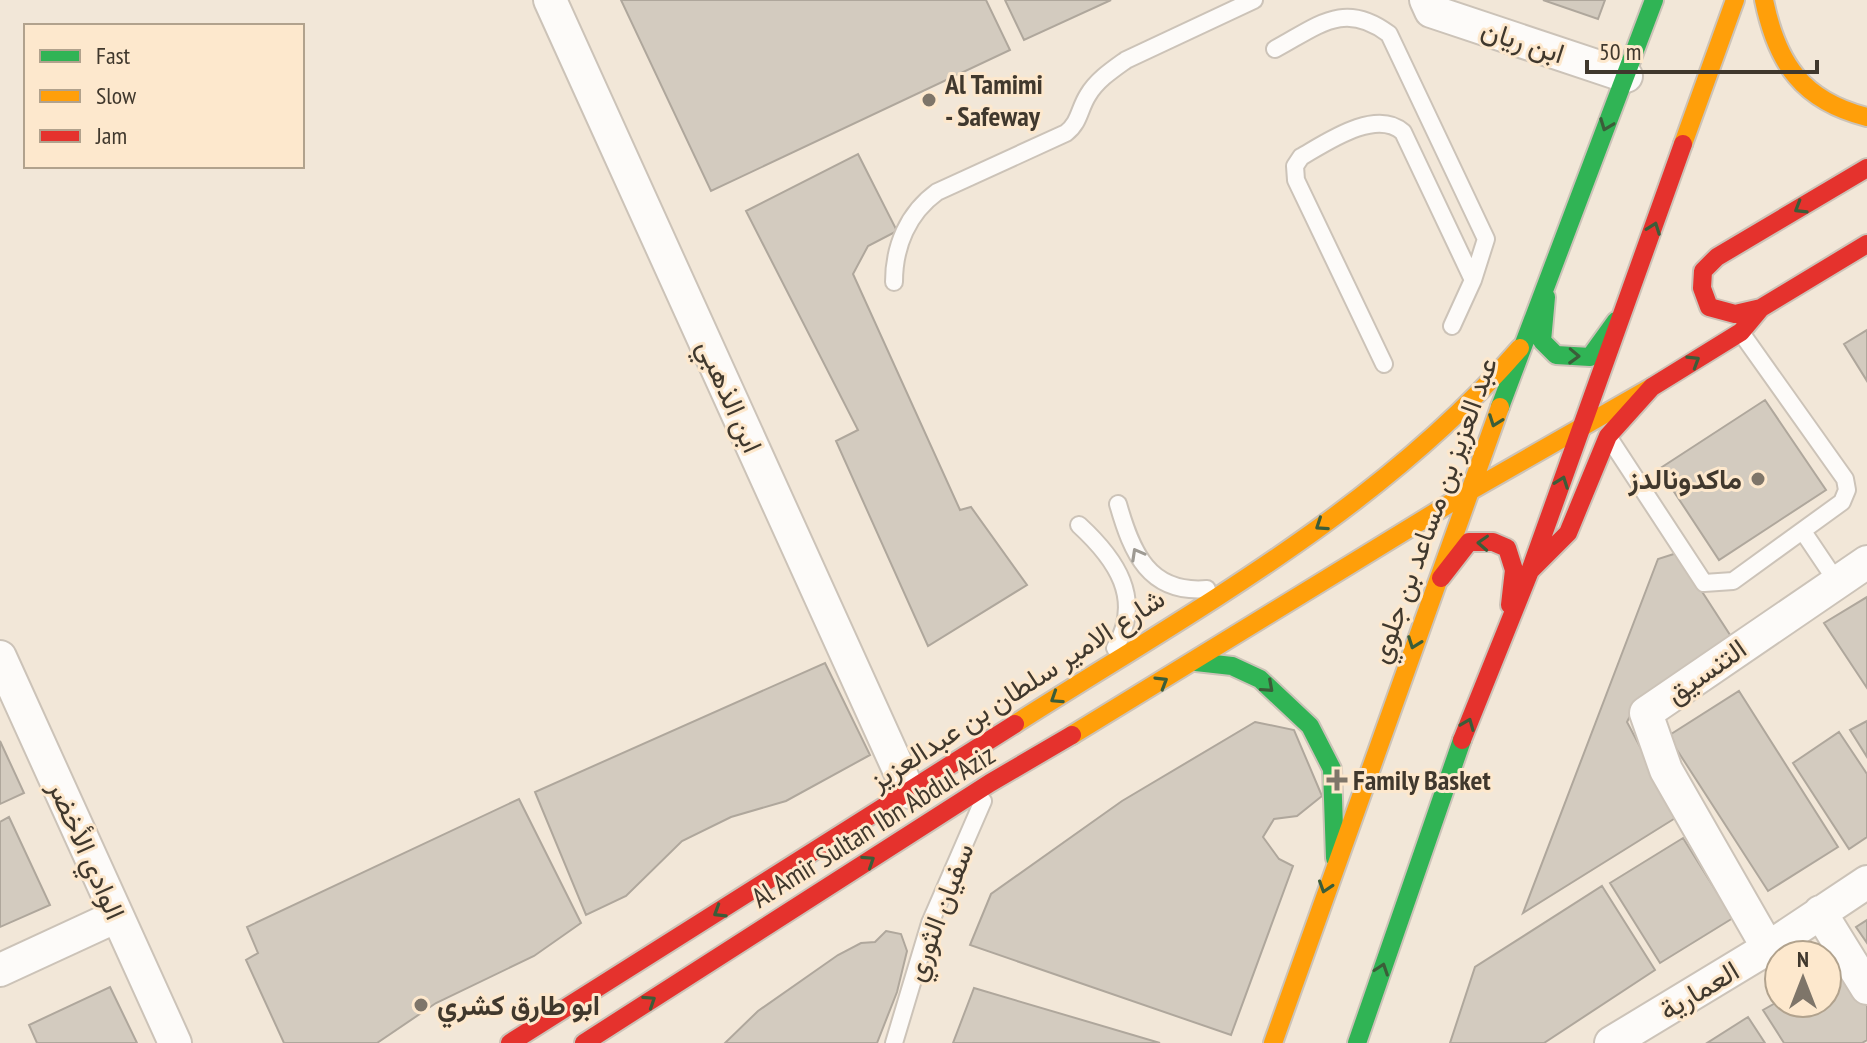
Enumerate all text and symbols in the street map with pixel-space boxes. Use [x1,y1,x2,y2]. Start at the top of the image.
street label: ابن ريان [1477,10,1570,71]
legend [24,24,304,168]
scale bar [1587,24,1817,74]
text: 50 m [1599,36,1641,67]
text: Fast [96,40,131,71]
place label: Al Tamimi - Safeway [944,65,1043,134]
text: Slow [96,80,137,111]
marker: Al Tamimi - Safeway [920,91,938,109]
one-way arrow [1599,117,1616,131]
text: Jam [95,120,127,151]
one-way arrow [1794,198,1809,213]
one-way arrow [1644,222,1660,236]
street label: ابن الذهبي [685,333,772,460]
one-way arrow [1568,348,1580,365]
street label: عبد العزيز بن مساعد بن جلوي [1360,352,1510,670]
one-way arrow [1685,355,1700,371]
one-way arrow [1488,413,1505,427]
place label: ماكدونالدز [1628,460,1742,497]
marker: ماكدونالدز [1749,470,1767,488]
one-way arrow [1552,475,1569,489]
one-way arrow [1315,515,1329,530]
one-way arrow [1476,535,1489,552]
one-way arrow [1132,548,1147,562]
street label: شارع الامير سلطان بن عبدالعزيز [861,579,1172,799]
street label: التنسيق [1658,630,1753,712]
one-way arrow [1408,635,1424,649]
one-way arrow [1153,676,1168,692]
one-way arrow [1259,677,1273,692]
one-way arrow [1051,688,1065,703]
one-way arrow [1458,718,1475,732]
street label: Al Amir Sultan Ibn Abdul Aziz [744,736,1001,916]
place label: Family Basket [1353,761,1491,798]
marker: Family Basket [1328,771,1346,789]
street label: الوادي الأخضر [35,773,135,927]
street label: سفيان الثوري [895,838,986,988]
one-way arrow [860,855,875,870]
one-way arrow [1319,879,1335,893]
one-way arrow [713,902,727,917]
north arrow [1763,939,1843,1019]
text: N [1797,945,1809,973]
street label: العمارية [1652,951,1745,1028]
one-way arrow [1372,963,1389,977]
place label: ابو طارق كشري [437,986,600,1029]
marker: ابو طارق كشري [412,996,430,1014]
one-way arrow [641,996,656,1011]

